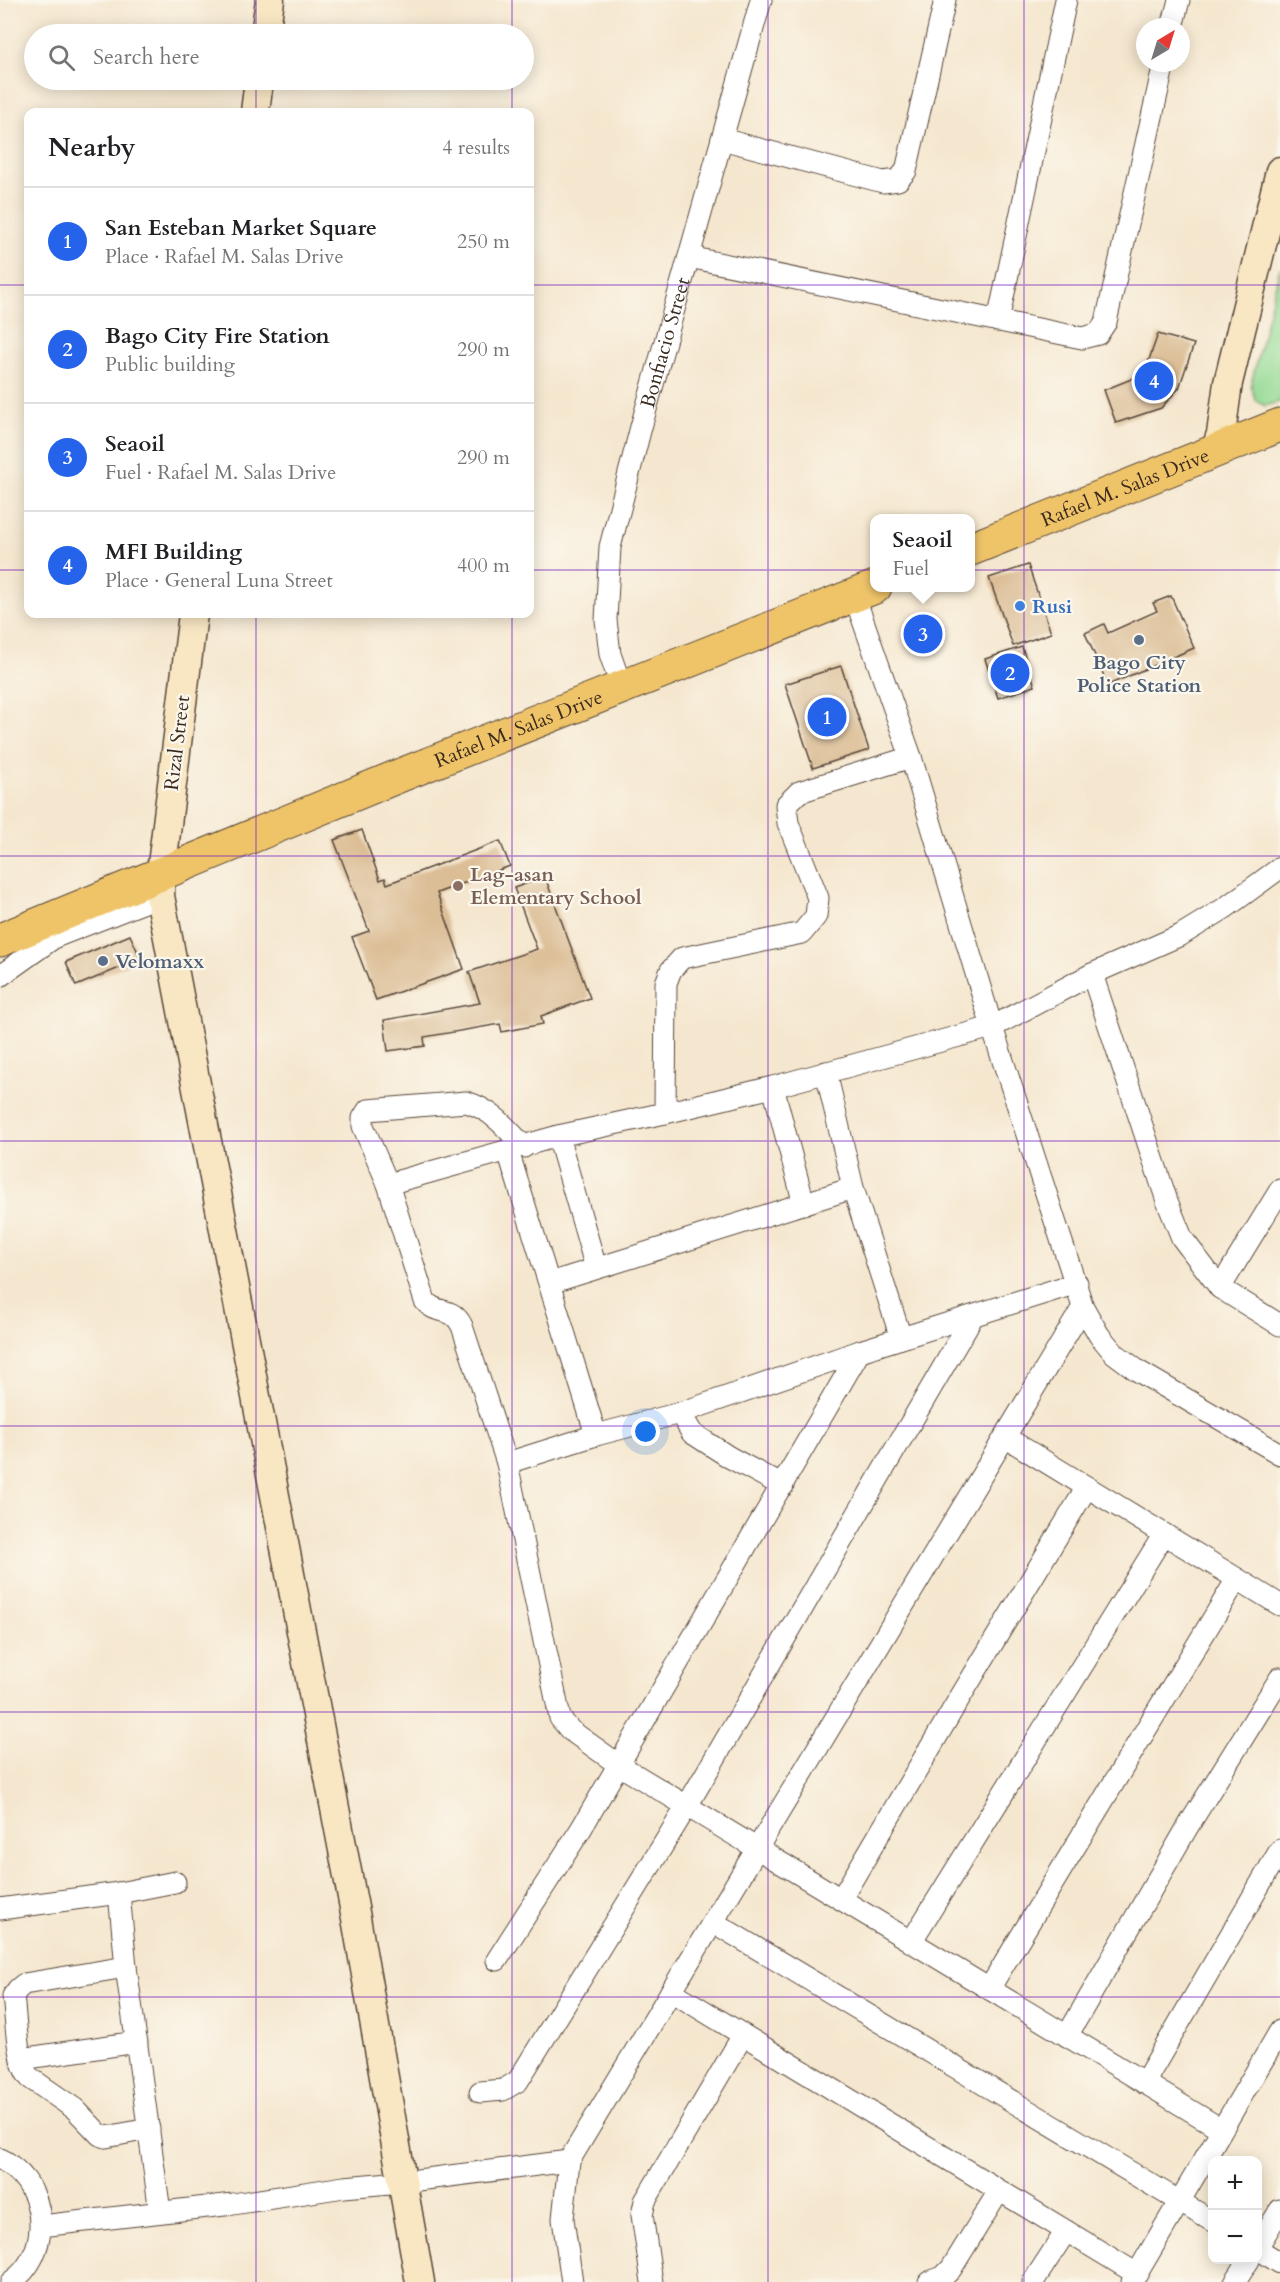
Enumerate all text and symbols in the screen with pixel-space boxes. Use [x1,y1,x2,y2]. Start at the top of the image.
north arrow [1136,18,1190,72]
search box [24,24,534,90]
icon: search [45,41,78,74]
text: Search here [93,42,200,72]
text: Nearby [48,130,136,165]
text: 4 results [442,134,510,161]
text: San Esteban Market Square [105,213,377,243]
text: 1 [62,228,73,255]
text: 250 m [457,228,510,255]
text: Place · Rafael M. Salas Drive [105,243,343,270]
street label: Bonfiacio Street [633,273,696,411]
text: Bago City Fire Station [105,321,330,351]
text: 2 [62,336,73,363]
text: 290 m [457,336,510,363]
text: Public building [105,351,235,378]
pin: 4 [1134,358,1174,404]
text: Seaoil [105,429,165,459]
street label: Rafael M. Salas Drive [1037,441,1213,533]
text: 3 [62,444,73,471]
text: 290 m [457,444,510,471]
text: Fuel · Rafael M. Salas Drive [105,459,336,486]
popup [870,514,975,592]
text: Seaoil [893,525,952,555]
text: MFI Building [105,537,242,567]
text: 4 [62,552,73,579]
text: 400 m [457,552,510,579]
text: Fuel [893,555,929,582]
text: Place · General Luna Street [105,567,333,594]
place label: Rusi [1032,593,1072,620]
marker: Rusi [1013,599,1027,613]
pin: 3 [904,612,942,656]
marker: Bago City Police Station [1132,633,1146,647]
place label: Bago City Police Station [1077,649,1201,699]
pin: 2 [990,650,1030,696]
street label: Rafael M. Salas Drive [430,683,607,774]
street label: Rizal Street [158,693,196,792]
pin: 1 [808,694,846,740]
place label: Lag-asan Elementary School [470,861,642,911]
marker: Lag-asan Elementary School [451,879,465,893]
place label: Velomaxx [115,948,205,975]
marker: Velomaxx [96,954,110,968]
your location [631,1417,660,1446]
map controls [1208,2156,1262,2264]
button: + [1208,2156,1262,2210]
button: − [1208,2210,1262,2264]

